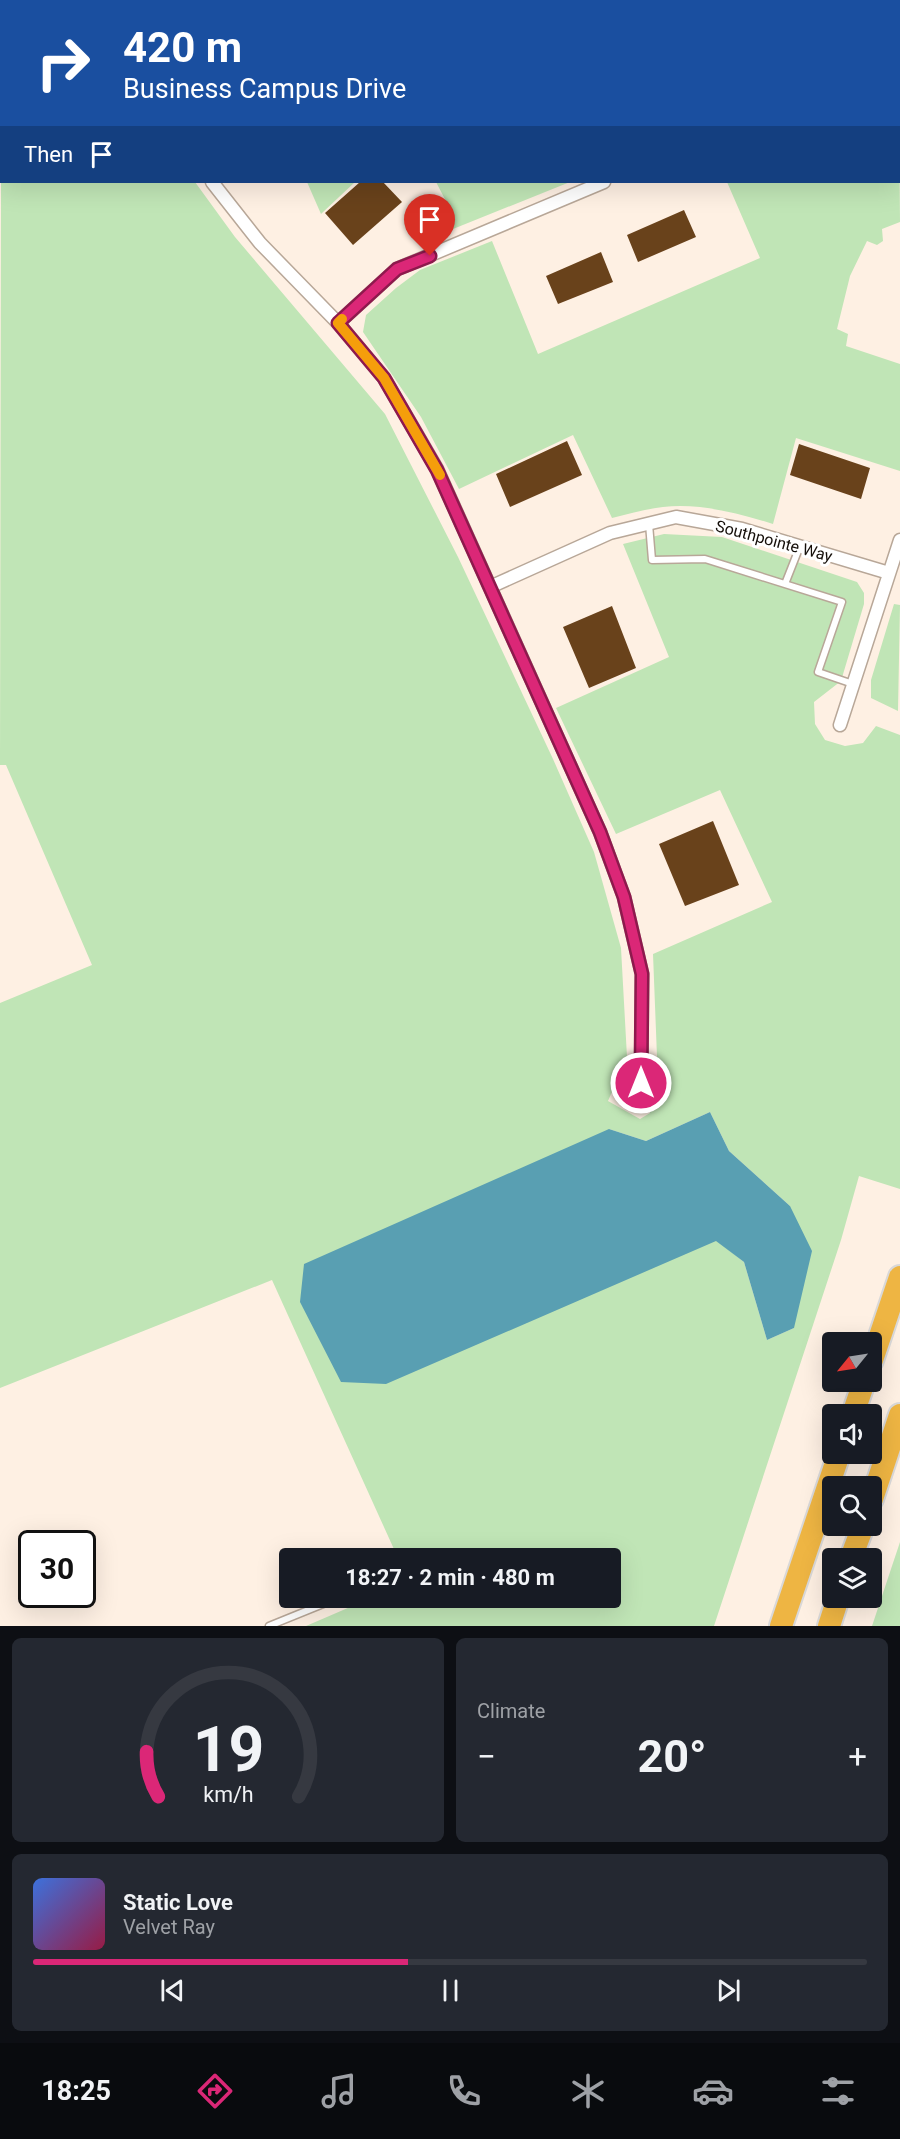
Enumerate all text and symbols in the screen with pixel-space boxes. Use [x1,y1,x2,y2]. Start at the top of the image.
text: 420 m [123,23,242,72]
icon: right [24,24,102,102]
text: Business Campus Drive [123,73,406,105]
icon: arrive [85,138,118,171]
text: Then [24,142,73,167]
pin [404,194,455,256]
icon: arrive [413,203,446,236]
street label: Southpointe Way [714,516,835,566]
position arrow [609,1051,673,1115]
north arrow [822,1332,882,1392]
map controls [822,1332,882,1608]
button: sound [822,1404,882,1464]
button: search [822,1476,882,1536]
speed limit sign: 30 [18,1530,96,1608]
button: layers [822,1548,882,1608]
text: 18:27 · 2 min · 480 m [345,1565,555,1590]
text: Climate [477,1699,545,1723]
text: 19 [192,1713,264,1786]
text: 20° [637,1730,707,1783]
text: − [477,1737,496,1776]
text: + [848,1737,867,1776]
text: km/h [203,1782,253,1807]
text: Static Love [123,1890,233,1915]
text: Velvet Ray [123,1915,215,1939]
icon: previous [156,1974,189,2007]
icon: pause [434,1974,467,2007]
icon: next [712,1974,745,2007]
icon: directions [194,2070,236,2112]
icon: music [318,2070,360,2112]
icon: phone [443,2070,485,2112]
icon: climate [567,2070,609,2112]
icon: car [692,2070,734,2112]
icon: filters [817,2070,859,2112]
text: 18:25 [41,2075,111,2107]

